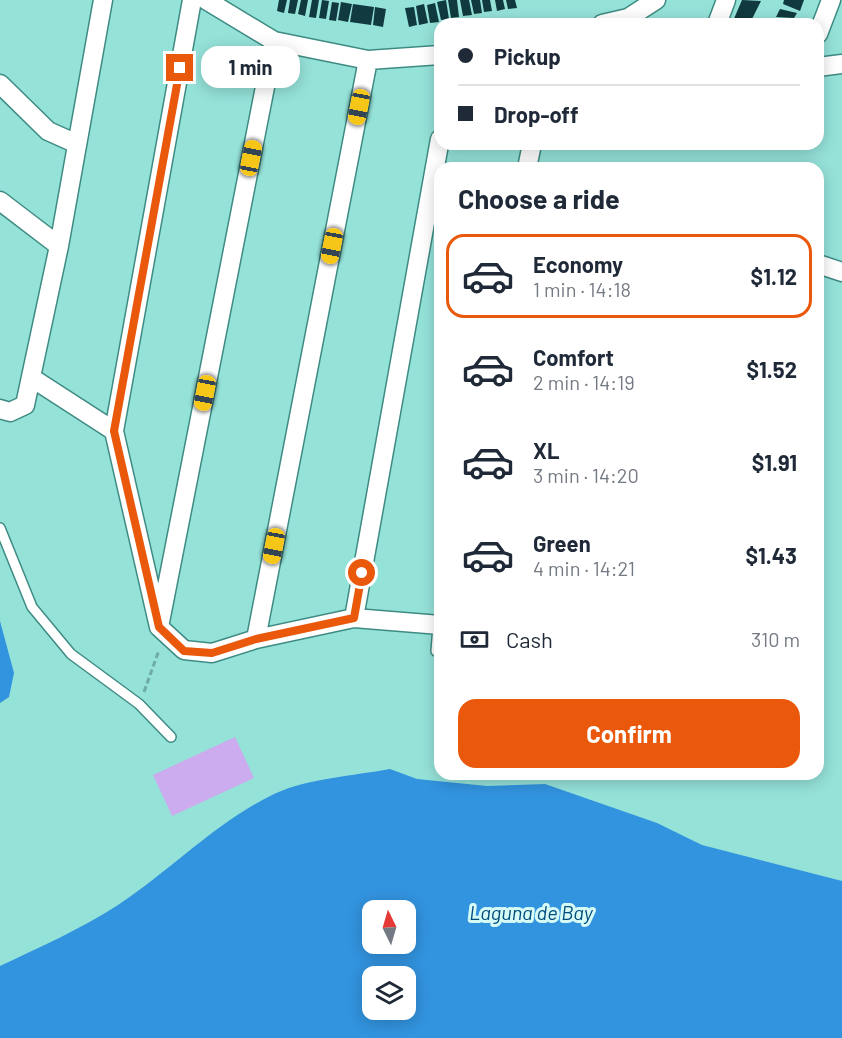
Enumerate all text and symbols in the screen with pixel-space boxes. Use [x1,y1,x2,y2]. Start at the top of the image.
text: Pickup [494,43,561,69]
callout: 1 min [201,47,300,89]
route end [166,54,193,81]
text: 1 min [229,55,272,79]
car [347,88,371,126]
text: Drop-off [494,101,578,127]
car [239,139,263,177]
text: Choose a ride [458,182,620,214]
car [320,227,344,265]
icon: car [461,249,515,303]
text: Economy [533,251,623,277]
text: $1.12 [751,263,797,289]
text: 1 min · 14:18 [533,277,631,301]
icon: car [461,342,515,396]
text: Comfort [533,344,614,370]
text: $1.52 [747,356,797,382]
text: 2 min · 14:19 [533,370,635,394]
car [193,374,217,412]
icon: car [461,435,515,489]
text: XL [533,437,559,463]
text: $1.91 [752,449,797,475]
text: 3 min · 14:20 [533,463,639,487]
car [262,527,286,565]
icon: car [461,528,515,582]
text: Green [533,530,591,556]
text: $1.43 [745,542,797,568]
text: 4 min · 14:21 [533,556,635,580]
route start [348,559,375,586]
icon: cash [458,623,491,656]
text: Cash [506,626,553,652]
text: 310 m [751,627,800,651]
button: Confirm [458,699,800,768]
north arrow [362,900,416,954]
map controls [362,900,416,1020]
water label: Laguna de Bay [469,900,594,924]
button: layers [362,966,416,1020]

